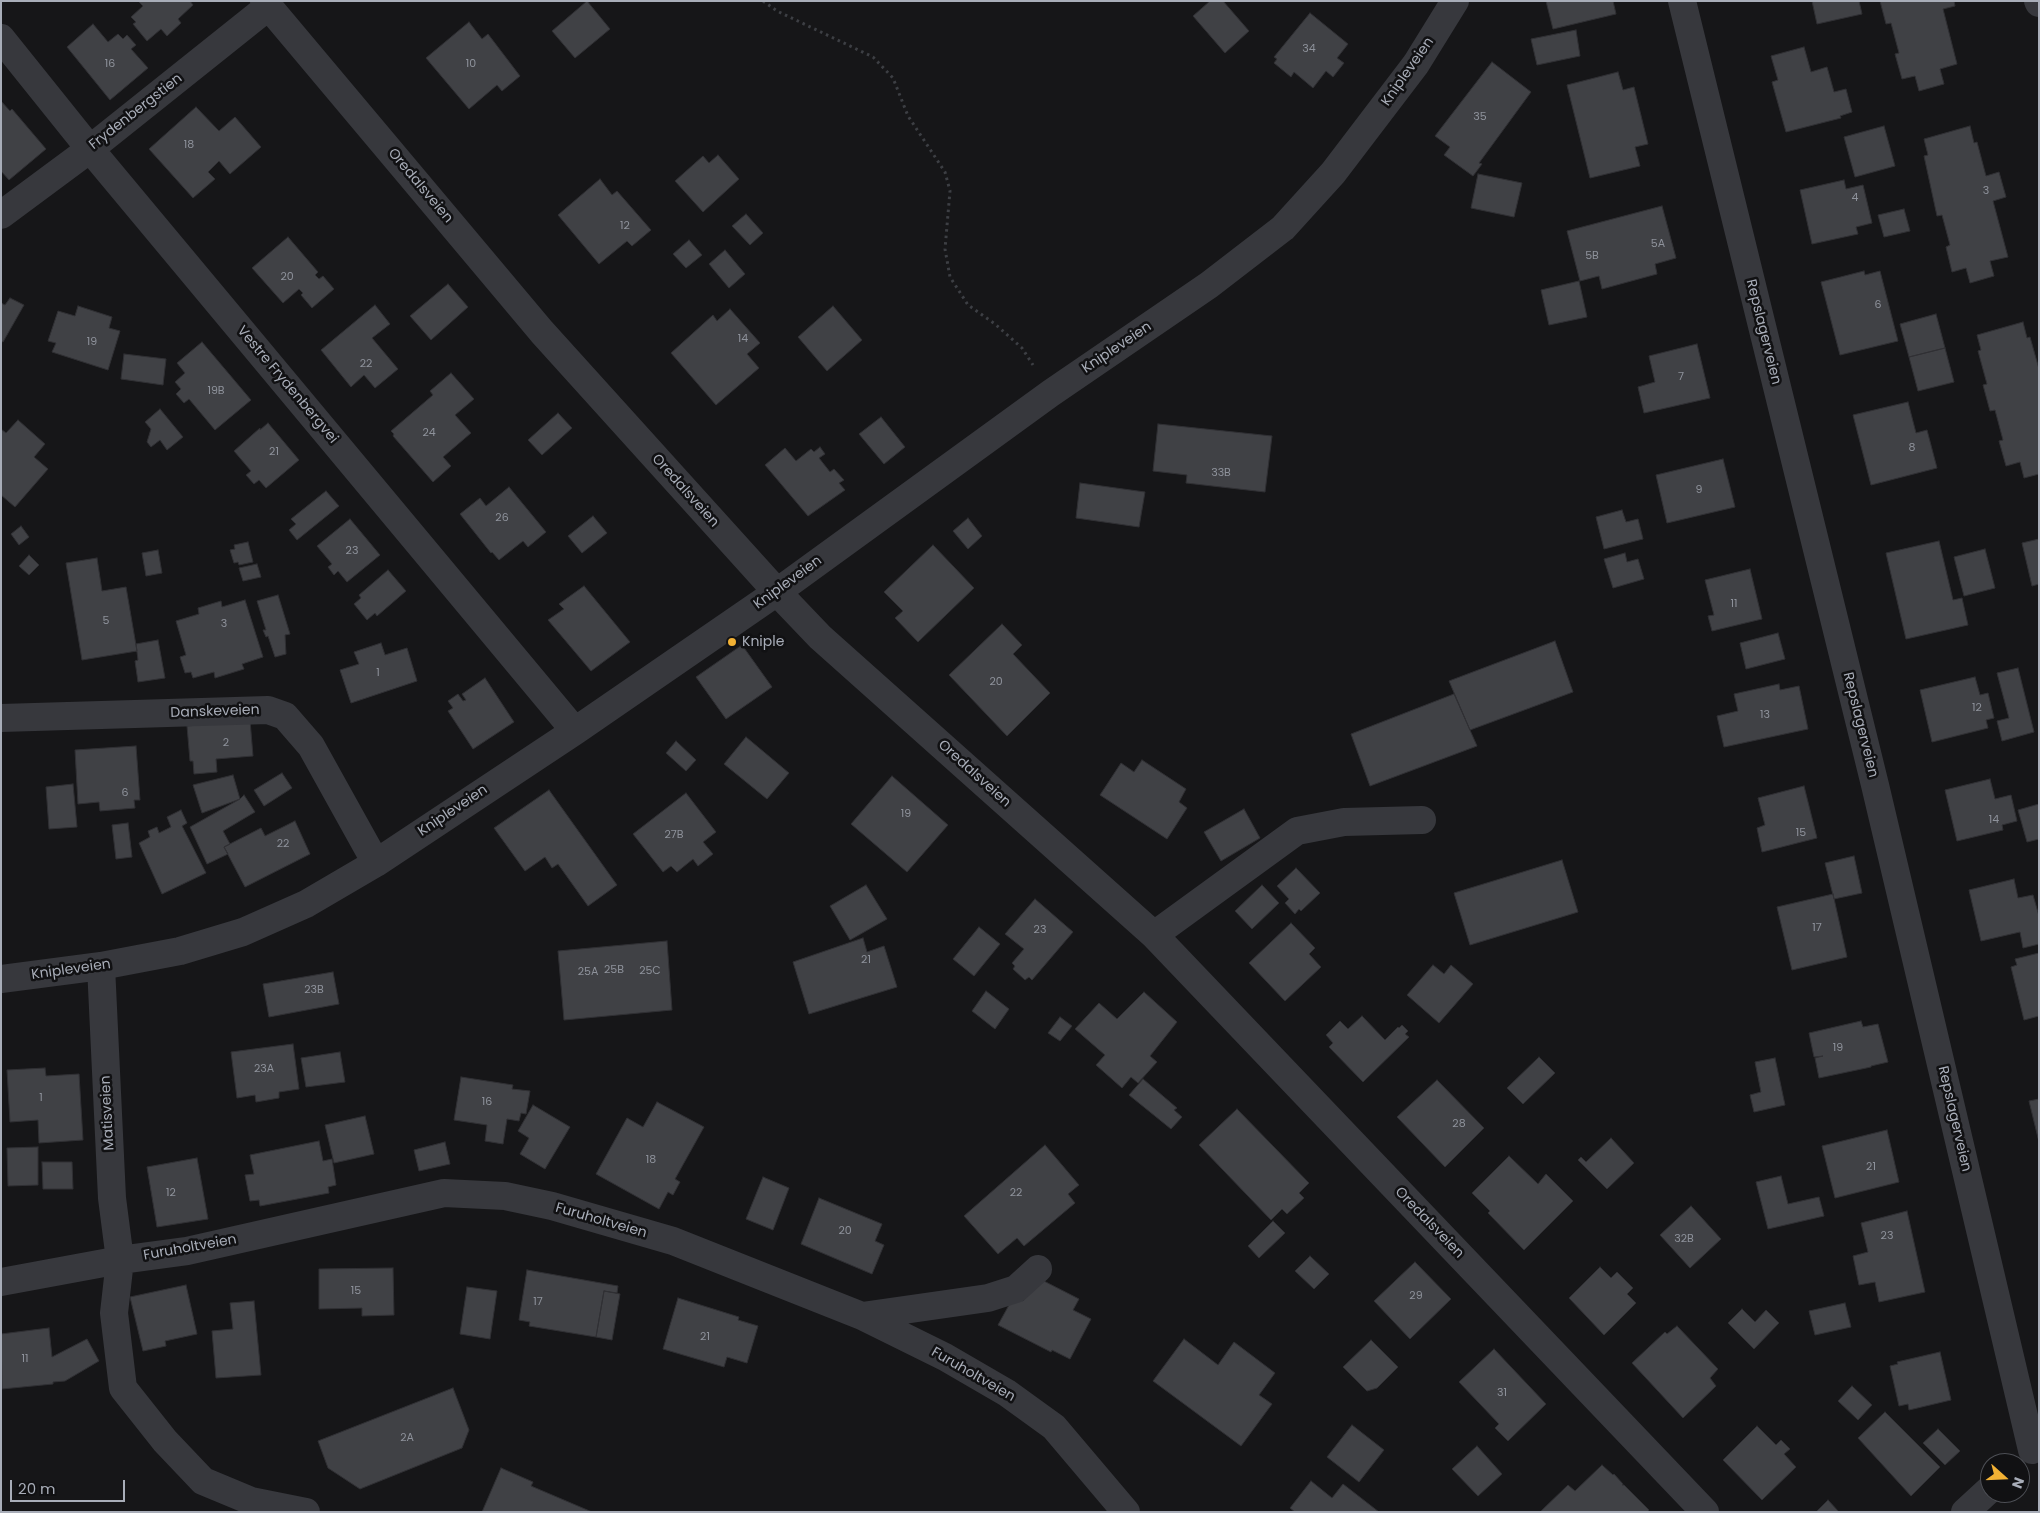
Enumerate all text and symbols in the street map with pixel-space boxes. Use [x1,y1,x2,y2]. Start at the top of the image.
street label: Knipleveien [1378,34,1438,110]
house number: 34 [1302,42,1316,56]
house number: 16 [105,57,115,71]
house number: 10 [466,57,476,71]
street label: Frydenbergstien [86,70,186,154]
house number: 35 [1473,110,1487,124]
house number: 18 [184,138,194,152]
street label: Oredalsveien [384,145,456,227]
house number: 3 [1983,184,1989,198]
house number: 4 [1852,191,1858,205]
house number: 12 [620,219,630,233]
house number: 5A [1651,237,1665,251]
house number: 5B [1585,249,1599,263]
house number: 20 [280,270,294,284]
street label: Repslagerveien [1742,278,1784,386]
house number: 6 [1875,298,1881,312]
street label: Knipleveien [1079,319,1155,377]
street label: Vestre Frydenbergvei [233,323,341,447]
house number: 14 [738,332,748,346]
house number: 19 [87,335,97,349]
house number: 22 [360,357,372,371]
house number: 7 [1678,370,1684,384]
house number: 19B [207,384,225,398]
house number: 24 [422,426,436,440]
house number: 8 [1909,441,1915,455]
house number: 21 [269,445,279,459]
street label: Oredalsveien [648,451,722,531]
house number: 33B [1211,466,1231,480]
house number: 9 [1696,483,1702,497]
house number: 26 [495,511,509,525]
house number: 23 [346,544,358,558]
street label: Knipleveien [751,553,825,613]
house number: 11 [1730,597,1738,611]
house number: 5 [103,614,109,628]
house number: 3 [221,617,227,631]
place label: Kniple [742,634,784,650]
marker: Kniple [726,636,738,648]
house number: 1 [376,666,380,680]
street label: Repslagerveien [1839,671,1881,779]
house number: 20 [989,675,1003,689]
house number: 12 [1972,701,1982,715]
street label: Danskeveien [170,702,260,722]
house number: 13 [1760,708,1770,722]
house number: 2 [223,736,229,750]
street label: Oredalsveien [934,737,1014,811]
street label: Knipleveien [415,782,491,840]
house number: 6 [122,786,128,800]
house number: 19 [901,807,911,821]
house number: 14 [1989,813,1999,827]
house number: 15 [1796,826,1806,840]
house number: 27B [664,828,684,842]
house number: 22 [277,837,289,851]
house number: 17 [1812,921,1822,935]
house number: 23 [1034,923,1046,937]
house number: 21 [861,953,871,967]
street label: Knipleveien [30,956,112,984]
house number: 25B [604,963,624,977]
house number: 25C [639,964,661,978]
house number: 25A [578,965,598,979]
house number: 23B [304,983,324,997]
house number: 19 [1833,1041,1843,1055]
house number: 23A [254,1062,274,1076]
street label: Repslagerveien [1934,1065,1974,1173]
street label: Matisveien [98,1075,118,1151]
house number: 1 [39,1091,43,1105]
house number: 16 [482,1095,492,1109]
house number: 28 [1452,1117,1466,1131]
house number: 18 [646,1153,656,1167]
house number: 21 [1866,1160,1876,1174]
street label: Oredalsveien [1391,1184,1467,1262]
house number: 12 [166,1186,176,1200]
house number: 22 [1010,1186,1022,1200]
street label: Furuholtveien [553,1200,649,1242]
house number: 20 [838,1224,852,1238]
house number: 23 [1881,1229,1893,1243]
street label: Furuholtveien [142,1232,238,1264]
house number: 32B [1674,1232,1694,1246]
house number: 15 [351,1284,361,1298]
house number: 29 [1409,1289,1423,1303]
house number: 17 [533,1295,543,1309]
house number: 21 [700,1330,710,1344]
street label: Furuholtveien [928,1344,1018,1406]
house number: 11 [21,1352,29,1366]
house number: 31 [1497,1386,1507,1400]
house number: 2A [400,1431,414,1445]
north arrow [1980,1453,2030,1503]
scale bar [12,1470,128,1502]
text: N [2007,1474,2029,1491]
text: 20 m [18,1478,56,1499]

